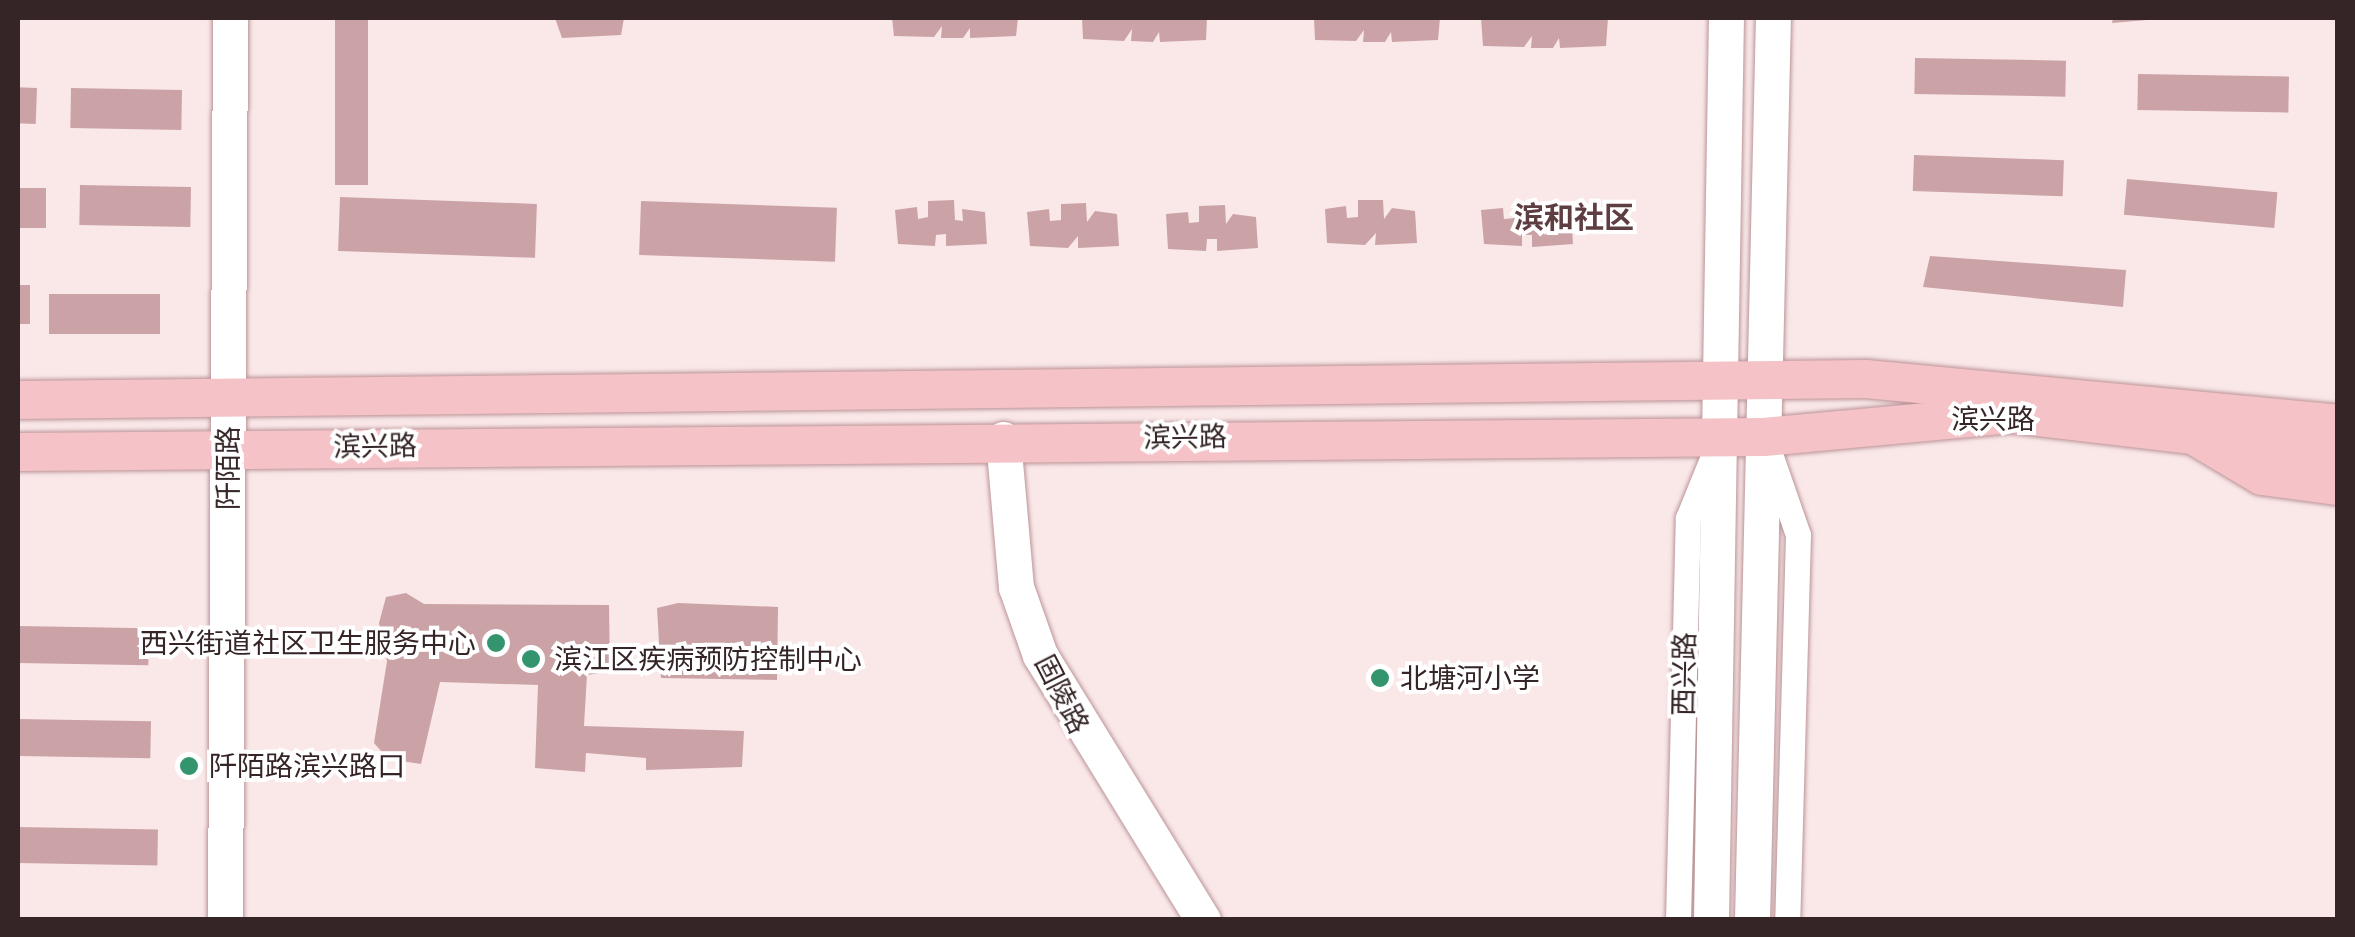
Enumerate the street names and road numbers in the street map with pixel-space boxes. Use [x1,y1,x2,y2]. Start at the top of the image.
street label: 滨兴路 [1951,402,2035,436]
street label: 滨兴路 [1143,419,1227,455]
street label: 阡陌路 [211,426,245,510]
street label: 滨兴路 [333,428,417,464]
street label: 西兴路 [1666,632,1702,716]
street label: 固陵路 [1028,649,1096,739]

